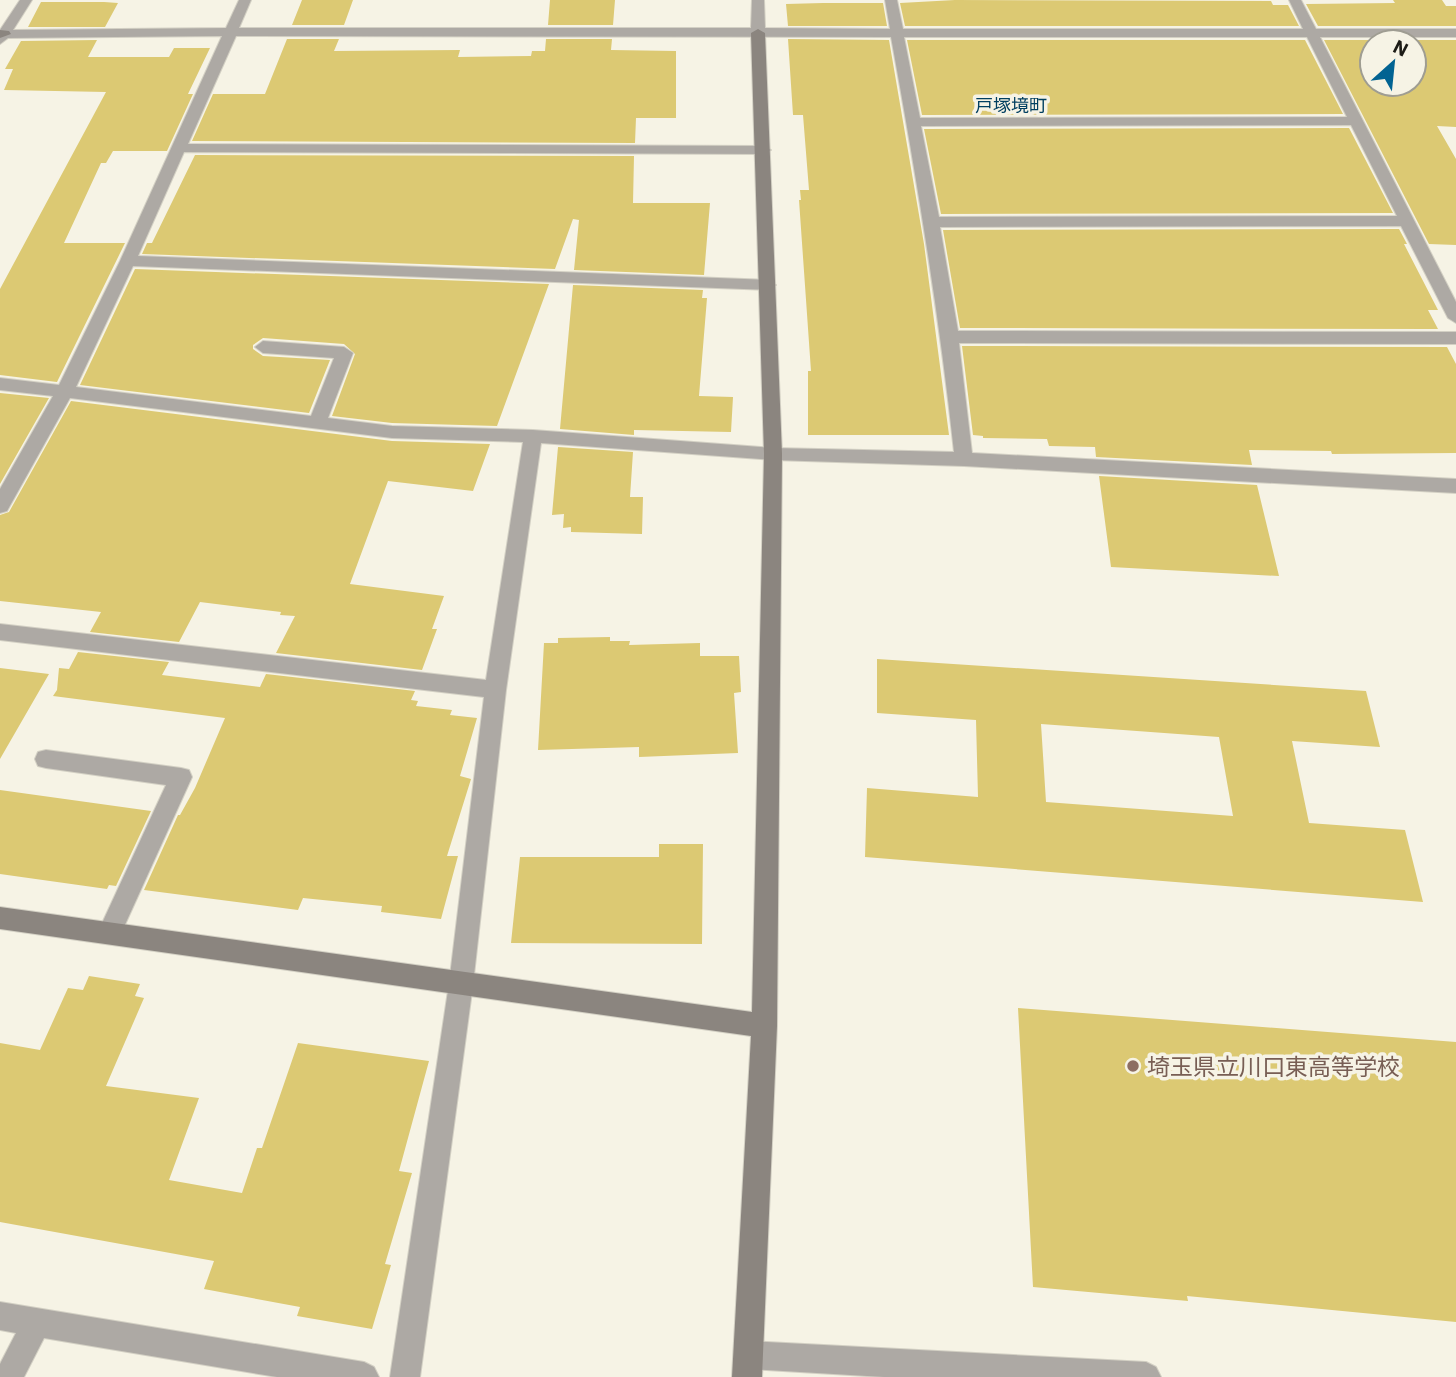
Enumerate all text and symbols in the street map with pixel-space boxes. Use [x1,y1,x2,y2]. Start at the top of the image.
north arrow [1358,28,1428,98]
text: N [1389,34,1412,62]
district label: 戸塚境町 [975,94,1047,117]
place label: 埼玉県立川口東高等学校 [1147,1051,1400,1081]
marker: 埼玉県立川口東高等学校 [1125,1058,1141,1074]

